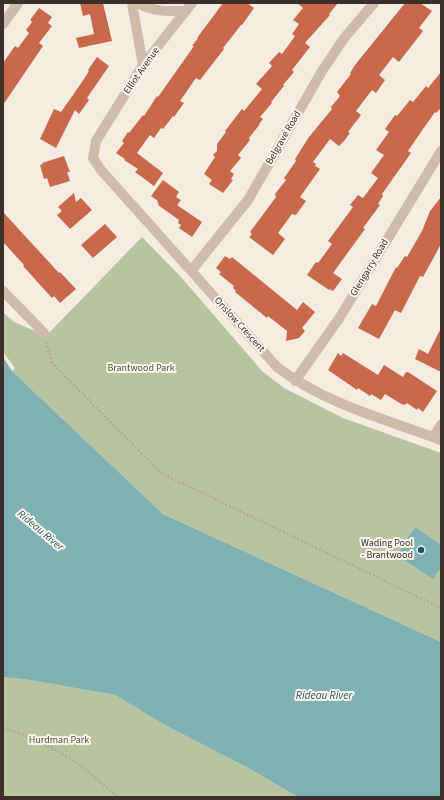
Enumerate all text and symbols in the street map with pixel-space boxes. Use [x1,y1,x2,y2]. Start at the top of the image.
street label: Elliot Avenue [122,45,162,97]
street label: Belgrave Road [264,109,304,167]
street label: Glengarry Road [348,237,392,299]
street label: Onslow Crescent [211,295,267,355]
park label: Brantwood Park [107,363,175,375]
water label: Rideau River [14,508,66,554]
place label: Wading Pool - Brantwood [361,538,413,562]
marker: Wading Pool - Brantwood [416,545,426,555]
water label: Rideau River [296,690,352,704]
park label: Hurdman Park [29,735,89,747]

